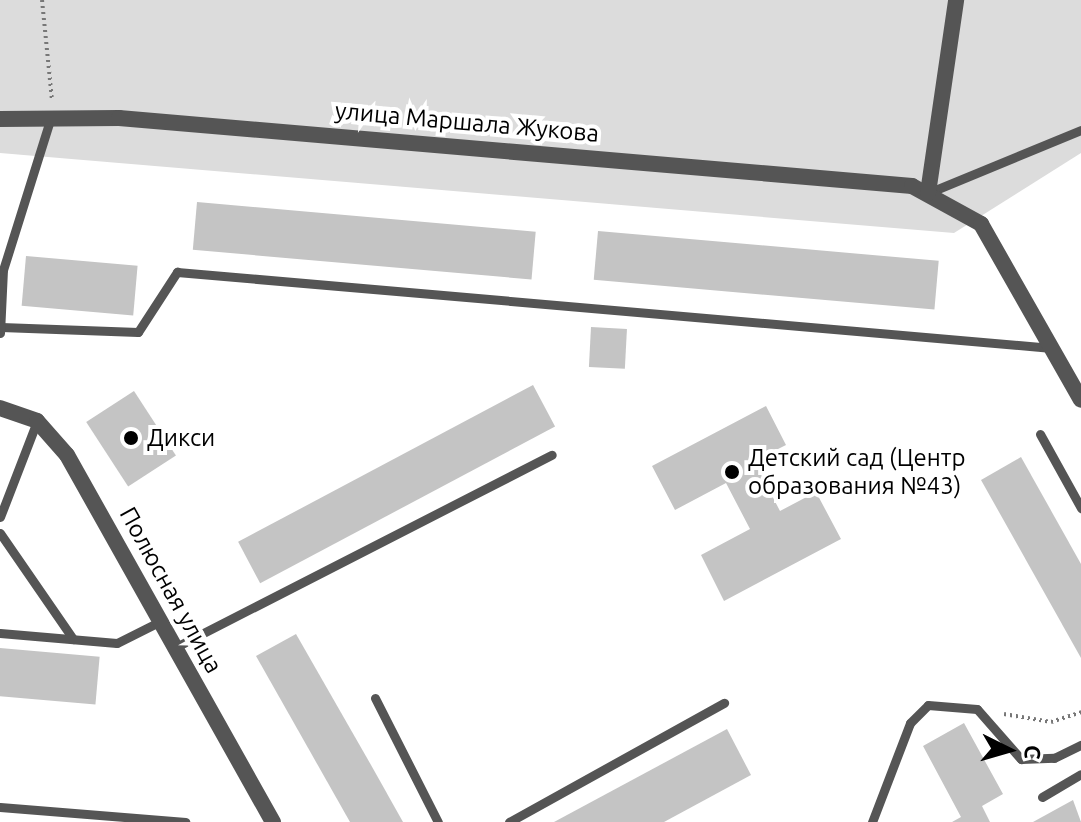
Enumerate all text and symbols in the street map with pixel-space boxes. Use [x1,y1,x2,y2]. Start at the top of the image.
street label: улица Маршала Жукова [334,96,600,148]
place label: Дикси [147,424,215,452]
marker: Дикси [122,429,140,447]
place label: Детский сад (Центр образования №43) [748,444,966,500]
marker: Детский сад (Центр образования №43) [723,463,741,481]
street label: Полюсная улица [113,502,229,678]
north arrow [969,710,1049,790]
text: С [1020,744,1046,760]

